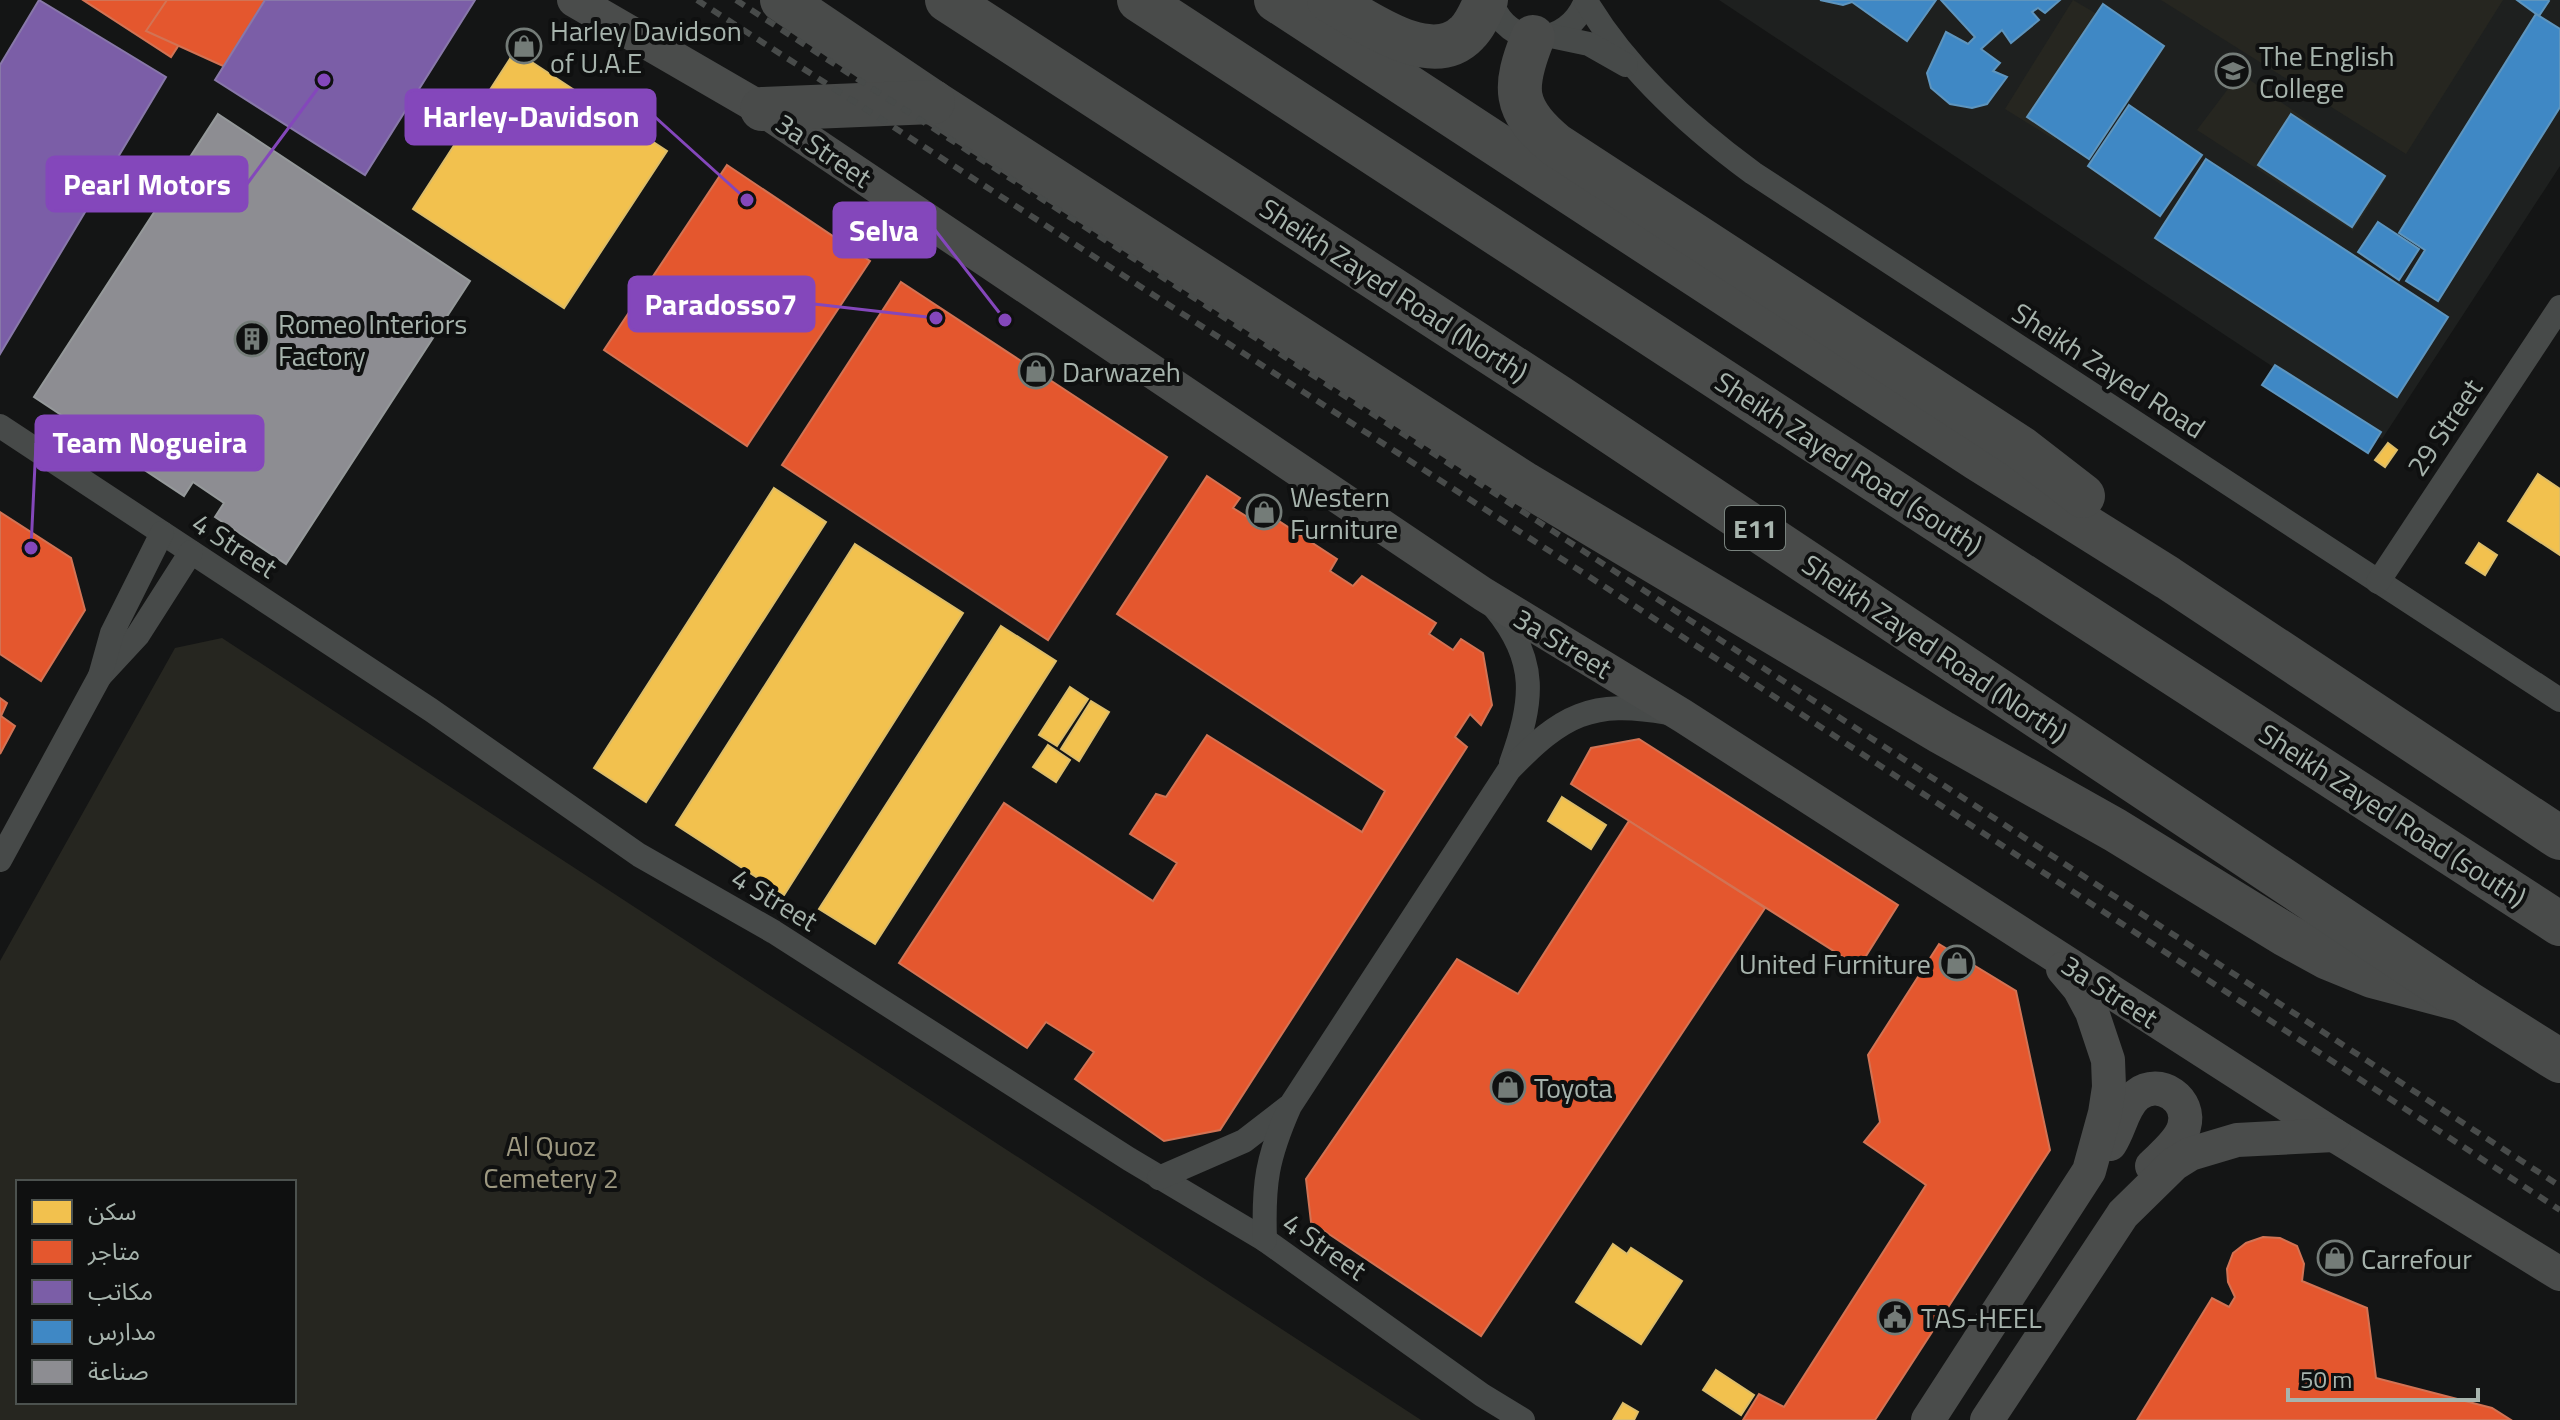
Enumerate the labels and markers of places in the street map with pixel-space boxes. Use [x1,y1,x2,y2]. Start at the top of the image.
place label: Harley Davidson of U.A.E [550,9,742,84]
shop icon: Harley Davidson of U.A.E [505,27,543,65]
place label: The English College [2259,34,2395,109]
school or university icon: The English College [2214,52,2252,90]
callout: Harley-Davidson [406,90,655,144]
callout: Pearl Motors [47,157,247,211]
callout: Selva [834,203,935,257]
callout: Paradosso7 [629,277,814,331]
place label: Romeo Interiors Factory [278,302,467,377]
building icon: Romeo Interiors Factory [233,320,271,358]
place label: Darwazeh [1062,350,1181,393]
shop icon: Darwazeh [1017,352,1055,390]
callout: Team Nogueira [36,416,263,470]
place label: Western Furniture [1290,475,1398,550]
shop icon: Western Furniture [1245,493,1283,531]
place label: United Furniture [1739,942,1931,985]
shop icon: United Furniture [1938,944,1976,982]
place label: Toyota [1534,1066,1612,1109]
shop icon: Toyota [1489,1068,1527,1106]
place label: Carrefour [2361,1237,2472,1280]
shop icon: Carrefour [2316,1239,2354,1277]
place label: TAS-HEEL [1921,1296,2042,1339]
public building icon: TAS-HEEL [1876,1298,1914,1336]

